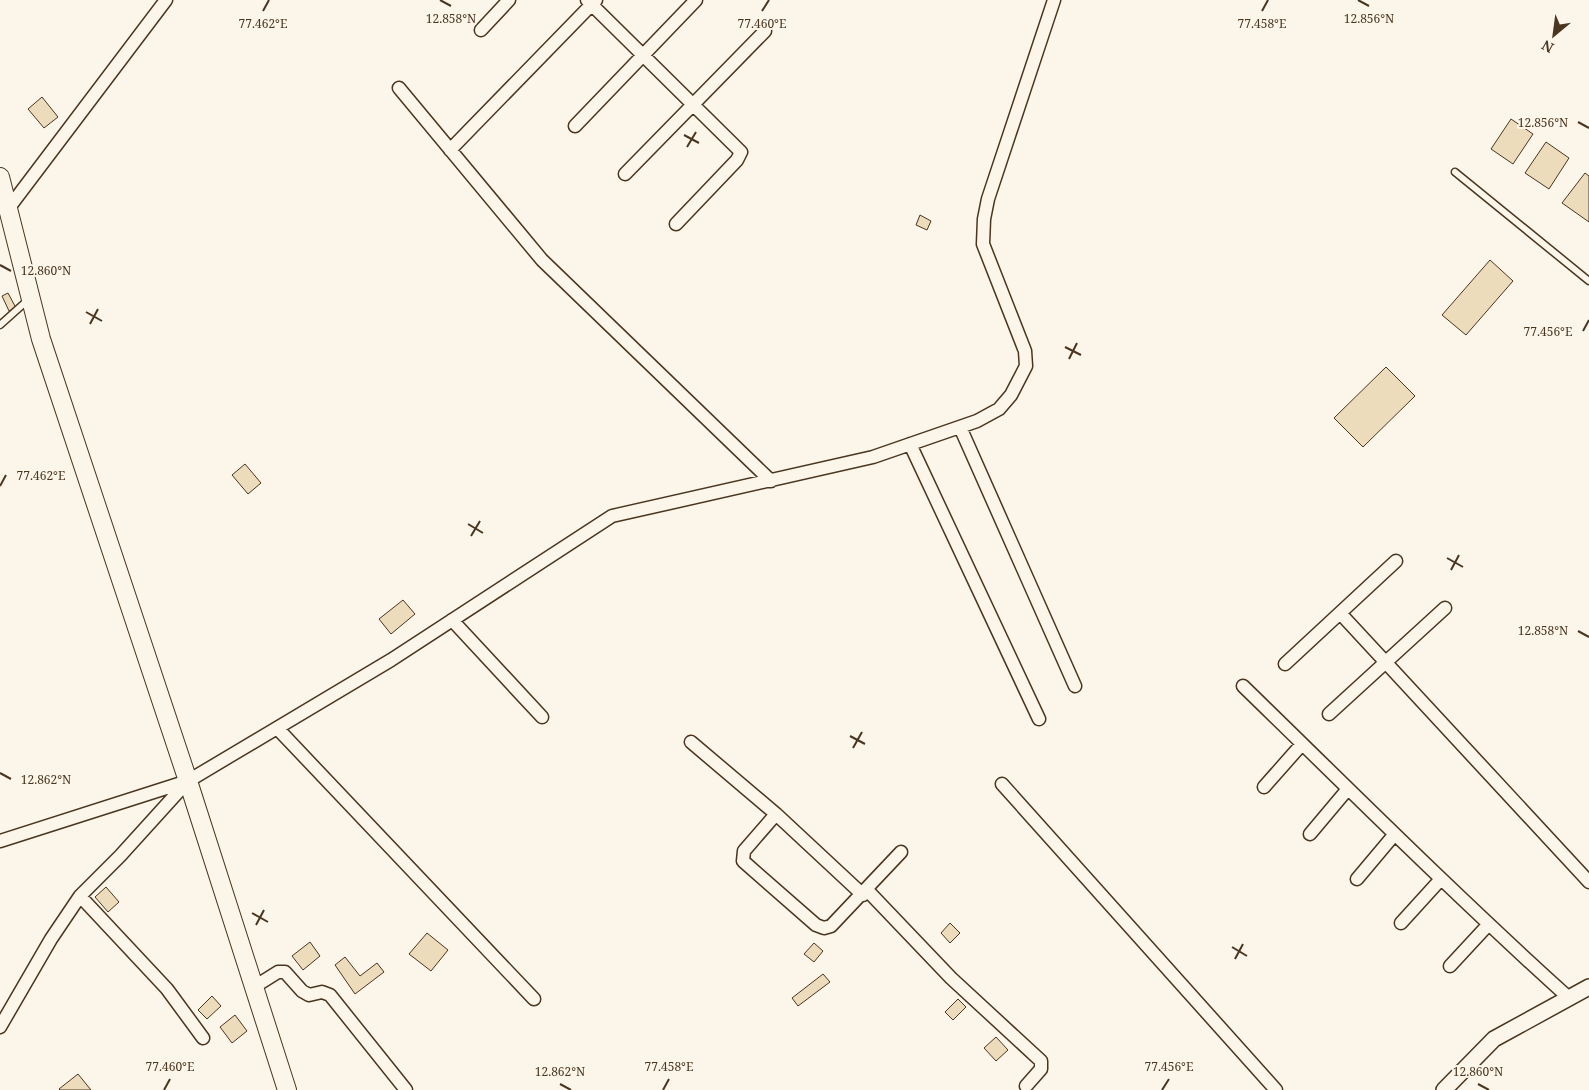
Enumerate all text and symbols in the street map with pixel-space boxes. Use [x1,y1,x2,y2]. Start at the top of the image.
text: 12.858°N [426,10,476,27]
text: 12.856°N [1344,10,1394,27]
north arrow [1529,10,1579,60]
text: 77.462°E [239,15,287,32]
text: 77.460°E [738,15,786,32]
text: 77.458°E [1238,15,1286,32]
text: N [1538,36,1557,58]
text: 12.856°N [1518,114,1568,131]
text: 12.860°N [21,262,71,279]
text: 77.456°E [1524,323,1572,340]
text: 77.462°E [17,467,65,484]
text: 12.858°N [1518,622,1568,639]
text: 12.862°N [21,771,71,788]
text: 77.460°E [146,1058,194,1075]
text: 77.458°E [645,1058,693,1075]
text: 77.456°E [1145,1058,1193,1075]
text: 12.862°N [535,1063,585,1080]
text: 12.860°N [1453,1063,1503,1080]

